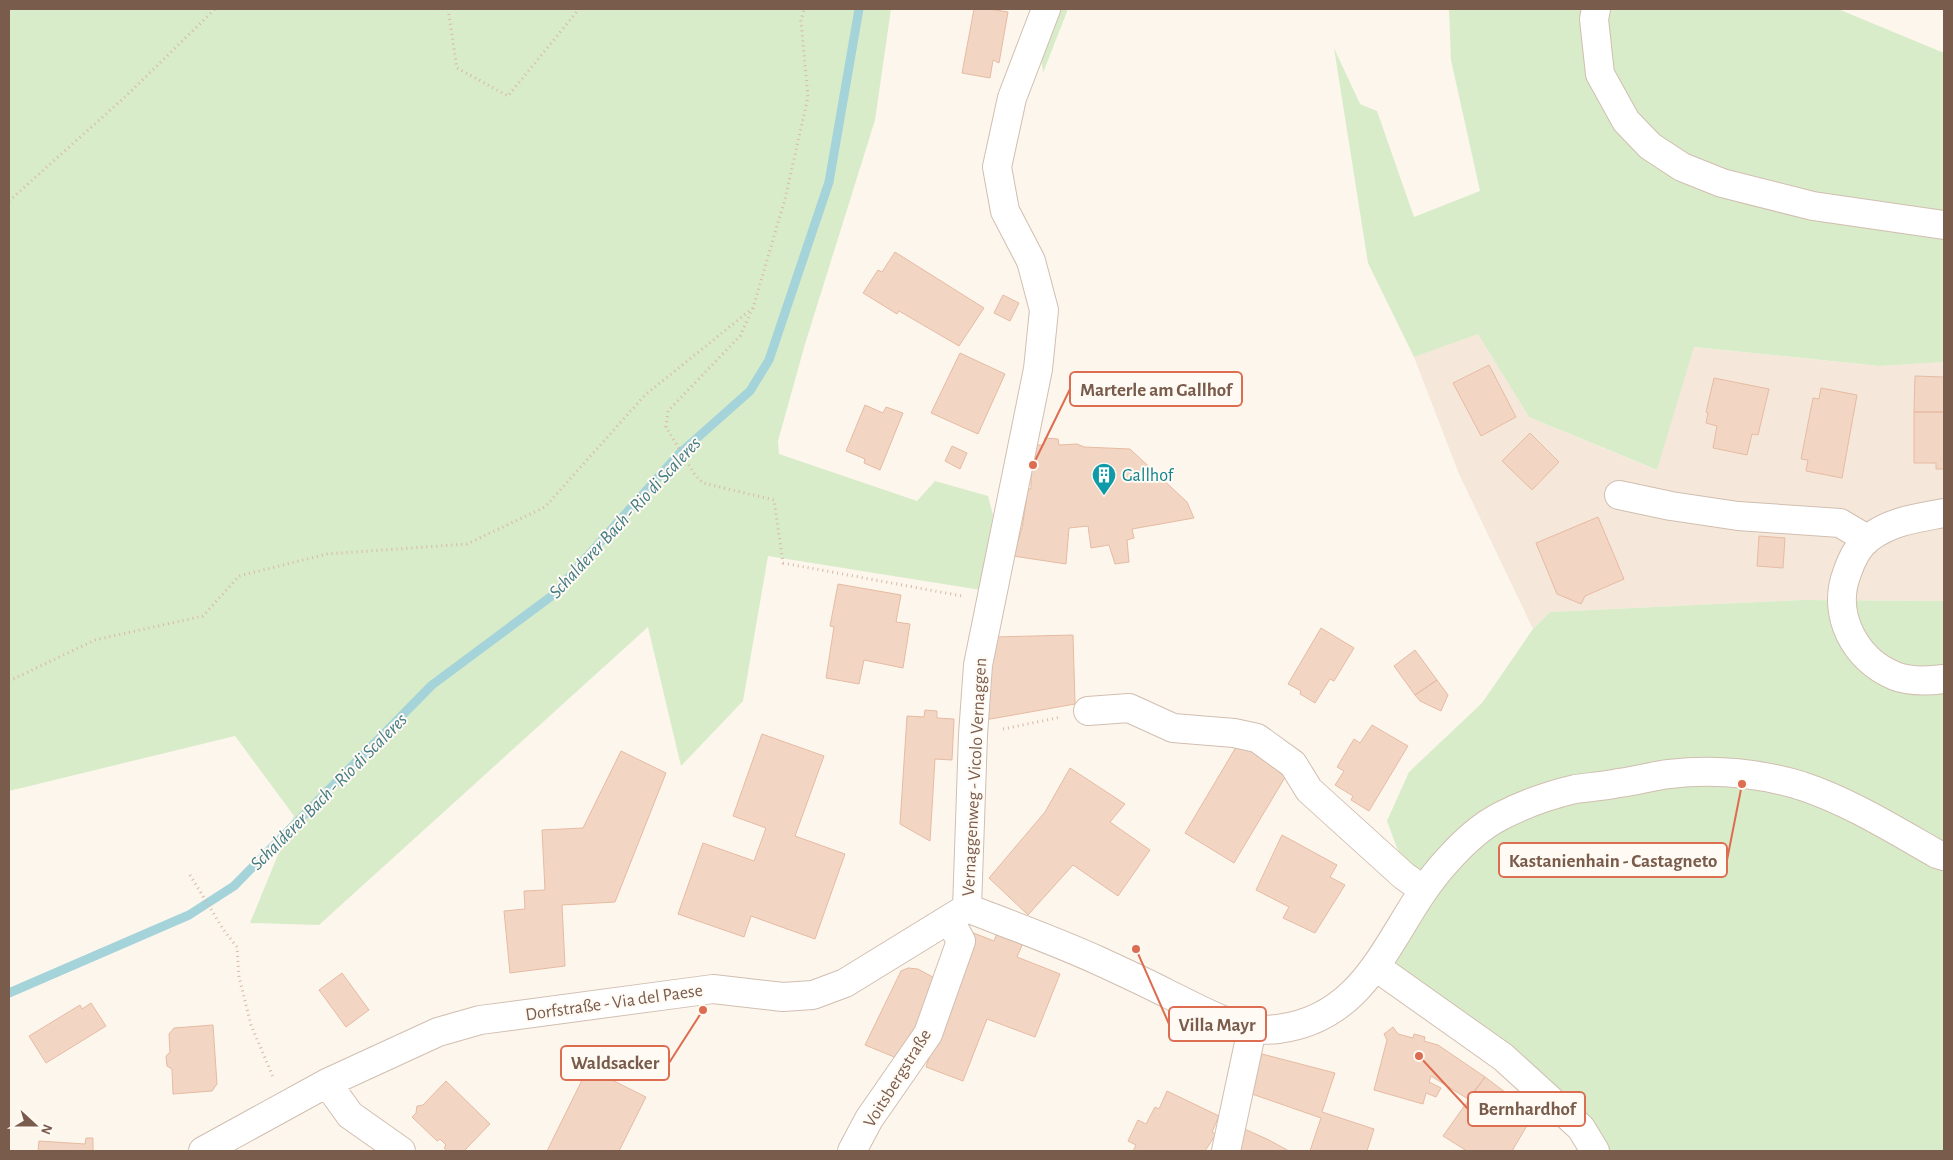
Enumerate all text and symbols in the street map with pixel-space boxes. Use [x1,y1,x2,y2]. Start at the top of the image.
callout: Marterle am Gallhof [1070,372,1242,406]
text: Marterle am Gallhof [1080,381,1234,400]
water label: Schalderer Bach - Rio di Scaleres [546,434,705,602]
building icon: Gallhof [1091,462,1117,496]
place label: Gallhof [1122,467,1175,485]
street label: Vernaggenweg - Vicolo Vernaggen [960,657,990,897]
water label: Schalderer Bach - Rio di Scaleres [247,710,411,874]
callout: Kastanienhain - Castagneto [1499,843,1727,877]
text: Kastanienhain - Castagneto [1509,852,1717,871]
street label: Dorfstraße - Via del Paese [524,982,704,1024]
callout: Villa Mayr [1169,1007,1266,1041]
text: Villa Mayr [1178,1016,1256,1035]
street label: Voitsbergstraße [861,1026,935,1131]
callout: Waldsacker [561,1046,669,1080]
text: Waldsacker [571,1054,660,1073]
callout: Bernhardhof [1468,1092,1585,1126]
north arrow [10,1100,60,1150]
text: Bernhardhof [1478,1100,1578,1119]
text: N [38,1122,54,1136]

